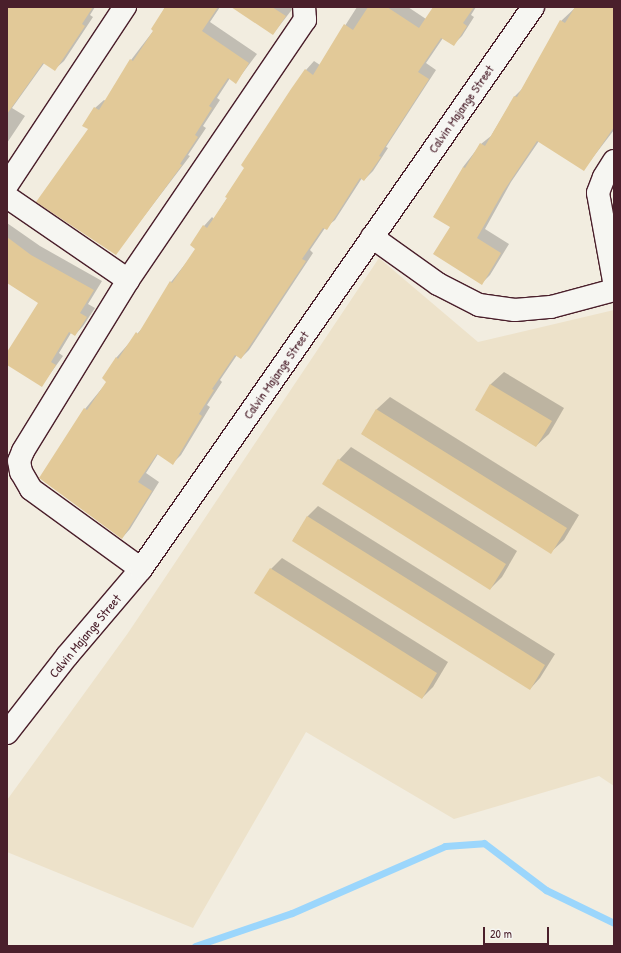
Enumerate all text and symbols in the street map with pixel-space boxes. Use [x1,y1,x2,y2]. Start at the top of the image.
street label: Calvin Majange Street [425,62,497,156]
street label: Calvin Majange Street [240,328,312,422]
street label: Calvin Majange Street [46,591,124,681]
scale bar [485,919,551,945]
text: 20 m [490,925,512,942]

